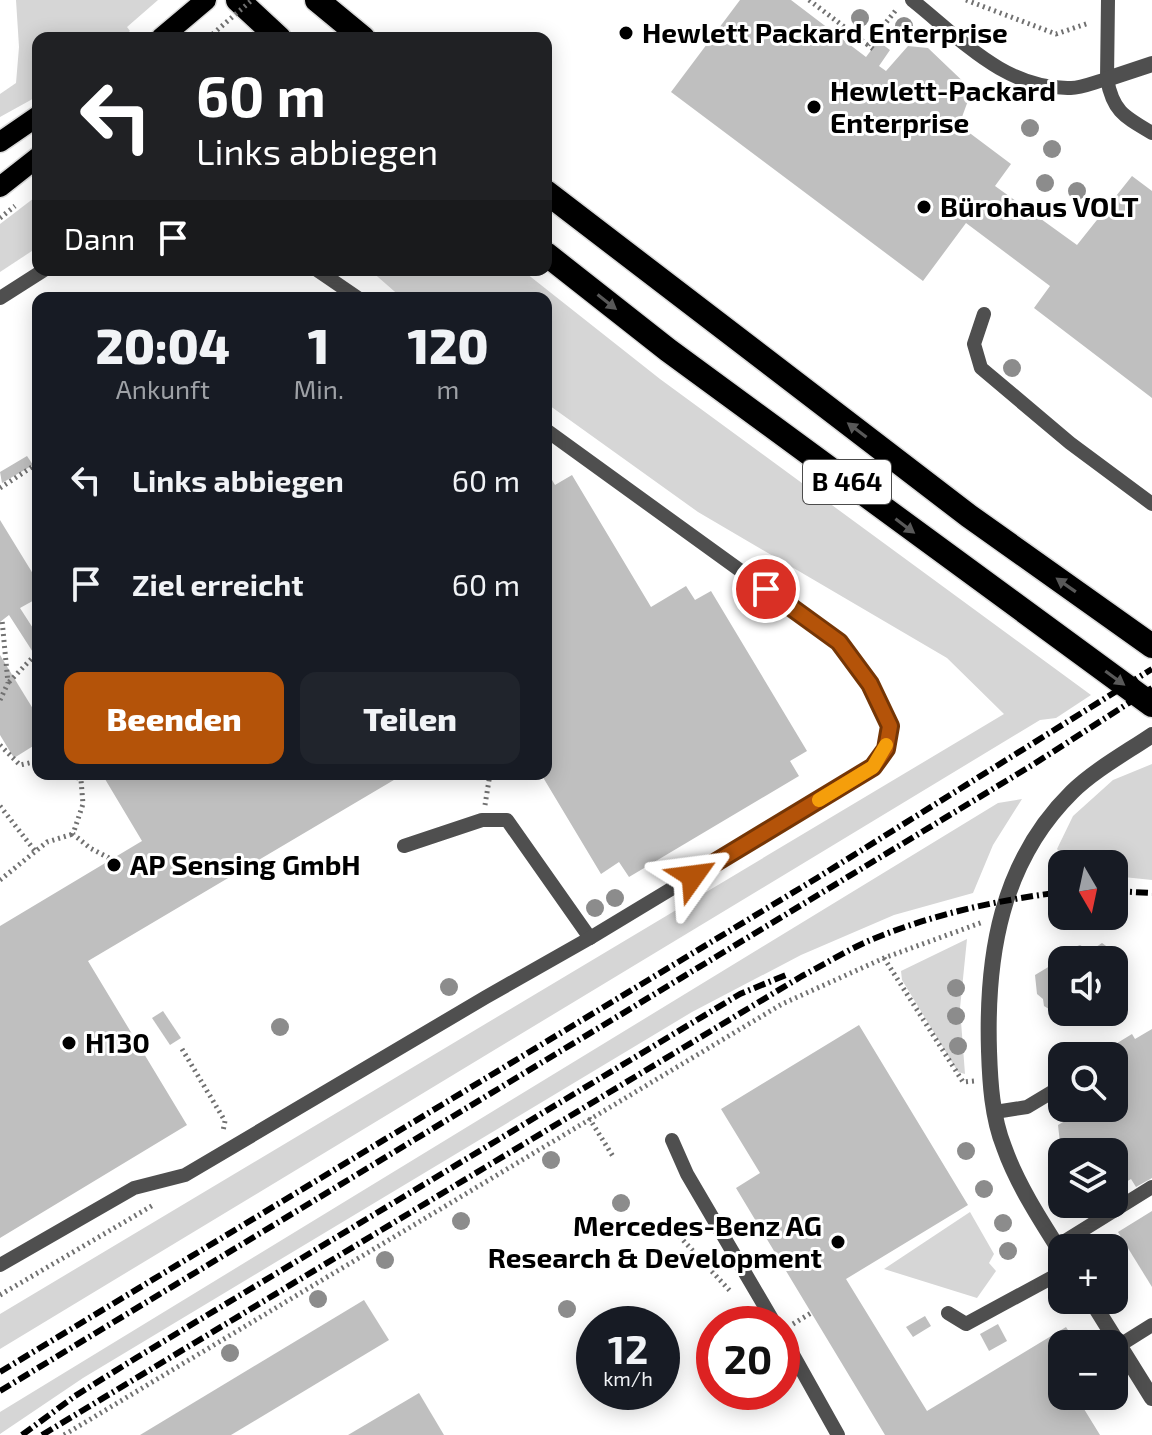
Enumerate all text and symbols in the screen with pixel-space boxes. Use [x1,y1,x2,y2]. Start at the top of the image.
place label: Hewlett Packard Enterprise [642,15,1008,49]
marker: Hewlett Packard Enterprise [617,24,635,42]
text: 60 m [196,61,326,128]
icon: left [64,64,168,168]
place label: Hewlett-Packard Enterprise [830,73,1056,139]
marker: Hewlett-Packard Enterprise [805,98,823,116]
text: Links abbiegen [196,129,438,172]
place label: Bürohaus VOLT [940,189,1139,223]
marker: Bürohaus VOLT [915,198,933,216]
icon: arrive [151,216,195,260]
text: Dann [64,220,135,256]
one-way arrow [597,294,617,310]
text: 20:04 [96,316,230,374]
text: 1 [308,316,330,374]
text: 120 [407,316,488,374]
text: Ankunft [116,373,210,404]
text: Min. [294,373,344,404]
text: m [437,373,459,404]
one-way arrow [847,423,867,439]
icon: left [64,458,108,502]
road number: B 464 [803,460,891,504]
text: Links abbiegen [132,462,344,498]
text: 60 m [452,462,520,498]
one-way arrow [895,517,915,533]
pin [732,555,800,623]
icon: arrive [64,562,108,606]
text: Ziel erreicht [132,566,304,602]
text: 60 m [452,566,520,602]
icon: arrive [744,567,788,611]
one-way arrow [1055,578,1076,593]
one-way arrow [1105,670,1125,686]
button: Beenden [64,672,284,764]
button: Teilen [300,672,520,764]
position arrow [651,834,735,918]
place label: AP Sensing GmbH [130,847,361,881]
north arrow [1048,850,1128,930]
map controls [1048,850,1128,1410]
marker: AP Sensing GmbH [105,856,123,874]
button: sound [1048,946,1128,1026]
place label: H130 [85,1025,150,1059]
marker: H130 [60,1034,78,1052]
button: search [1048,1042,1128,1122]
button: layers [1048,1138,1128,1218]
place label: Mercedes-Benz AG Research & Development [488,1208,822,1274]
marker: Mercedes-Benz AG Research & Development [829,1233,847,1251]
button: + [1048,1234,1128,1314]
speed limit sign: 20 [696,1306,800,1410]
text: 12 [608,1324,648,1372]
button: − [1048,1330,1128,1410]
text: km/h [603,1366,653,1390]

